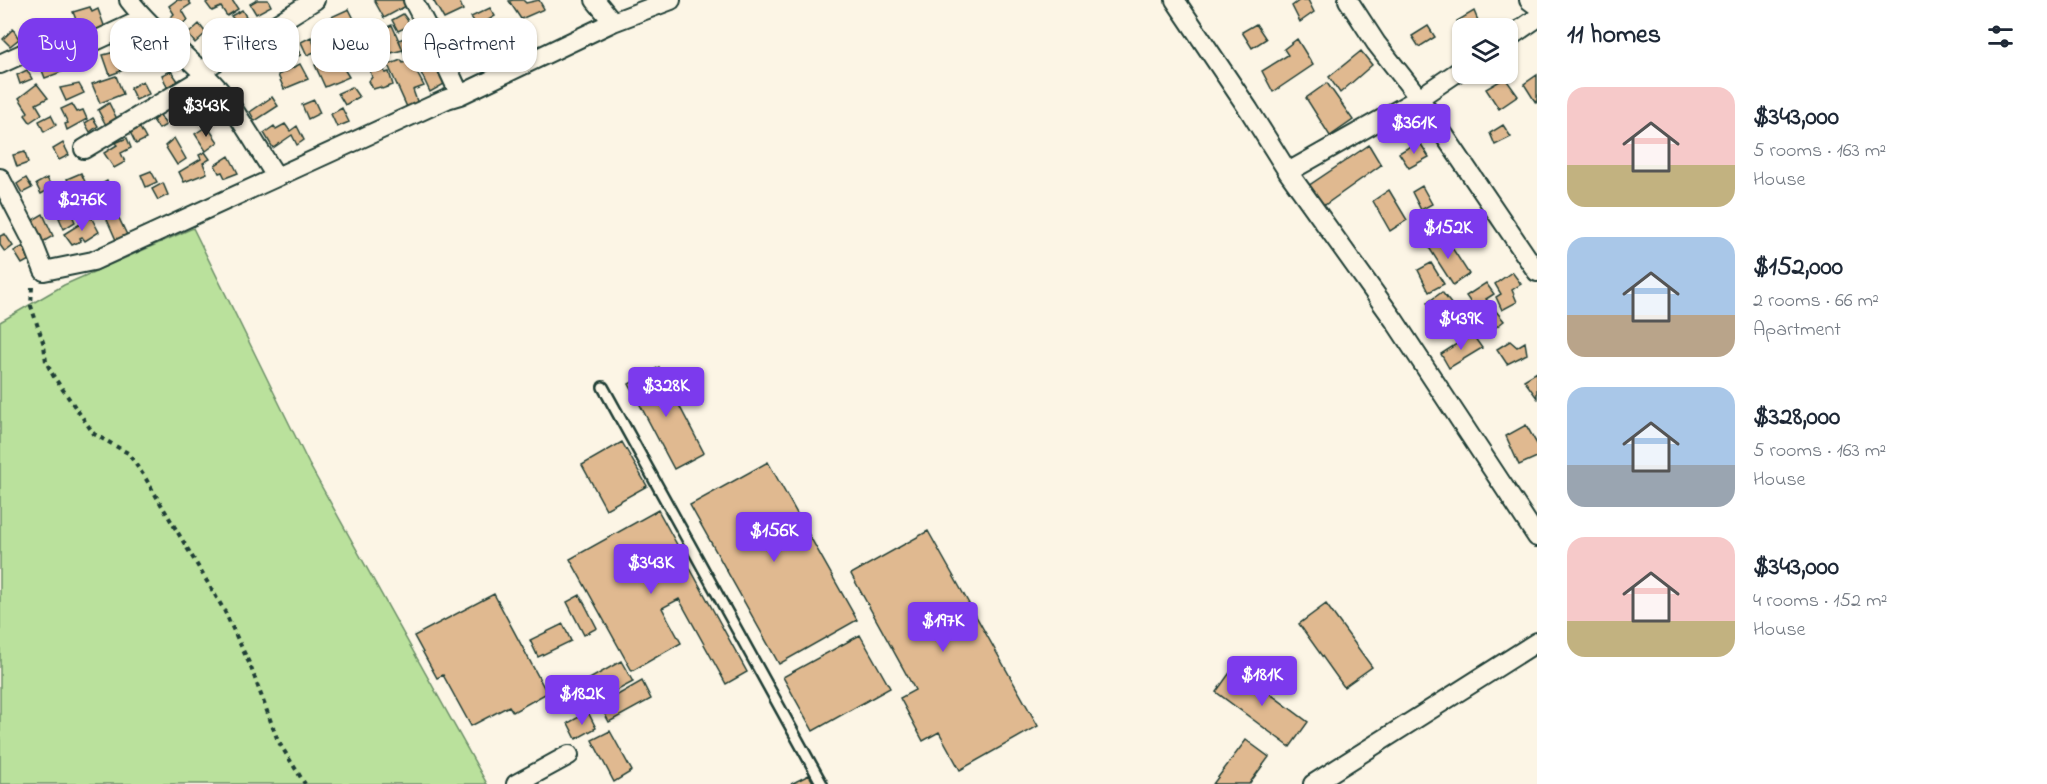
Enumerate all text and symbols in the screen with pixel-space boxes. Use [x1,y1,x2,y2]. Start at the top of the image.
text: 11 homes [1567,17,1661,55]
chip: Buy [18,18,98,72]
chip: Rent [110,18,190,72]
chip: Filters [202,18,299,72]
chip: New [311,18,390,72]
chip: Apartment [402,18,537,72]
map controls [1452,18,1518,84]
button: layers [1452,18,1518,84]
icon: filters [1984,20,2017,53]
pin: $343K [164,87,248,138]
text: $343K [183,92,229,121]
text: $343,000 [1753,99,1839,137]
pin: $361K [1372,104,1456,155]
text: $361K [1391,109,1437,138]
icon: home [1615,111,1687,183]
text: 5 rooms · 163 m² [1753,137,1886,166]
text: House [1753,166,1806,195]
pin: $276K [40,181,124,232]
text: $276K [58,186,106,215]
pin: $152K [1406,209,1490,260]
text: $152K [1423,214,1473,243]
text: $152,000 [1753,249,1843,287]
icon: home [1615,261,1687,333]
text: 2 rooms · 66 m² [1753,287,1879,316]
pin: $439K [1419,300,1503,351]
text: $439K [1439,305,1483,334]
text: Apartment [1753,316,1841,345]
pin: $328K [624,367,708,418]
text: $328K [642,372,690,401]
text: $328,000 [1753,399,1840,437]
icon: home [1615,411,1687,483]
text: 5 rooms · 163 m² [1753,437,1886,466]
text: House [1753,466,1806,495]
pin: $156K [732,512,816,563]
text: $156K [750,517,798,546]
pin: $343K [609,544,693,595]
text: $343K [628,549,674,578]
text: $343,000 [1753,549,1839,587]
icon: home [1615,561,1687,633]
text: 4 rooms · 152 m² [1753,587,1887,616]
pin: $197K [901,602,985,653]
text: $197K [922,607,964,636]
text: House [1753,616,1806,645]
pin: $181K [1220,656,1304,707]
text: $181K [1241,661,1283,690]
pin: $182K [540,675,624,726]
text: $182K [559,680,605,709]

